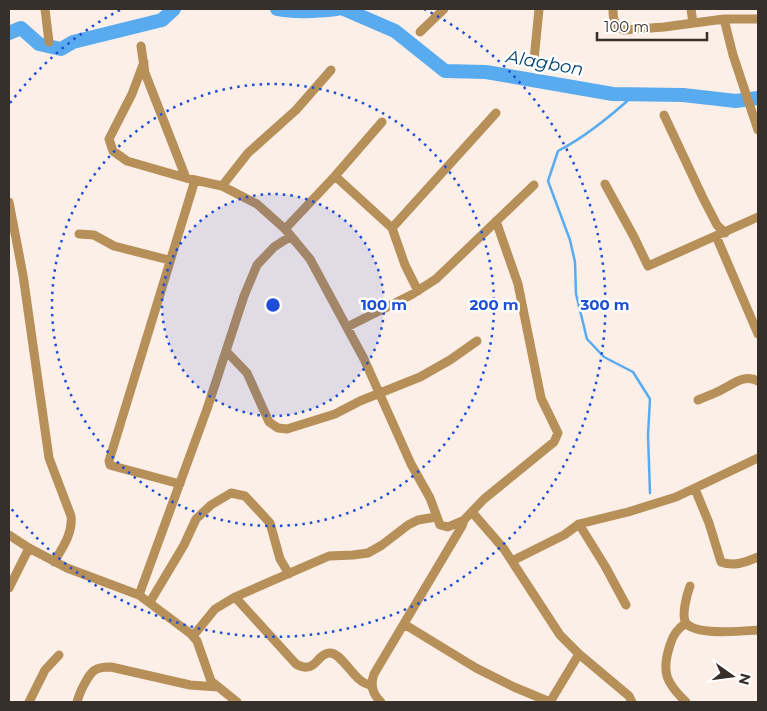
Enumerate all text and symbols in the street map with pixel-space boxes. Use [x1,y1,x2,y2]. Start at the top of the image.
scale bar [597,10,707,42]
text: 100 m [604,17,649,36]
water label: Alagbon [504,45,585,81]
text: 100 m [361,295,407,314]
text: 200 m [469,295,519,314]
text: 300 m [579,295,630,314]
centre of rings [264,296,282,314]
north arrow [707,651,757,701]
text: N [735,671,755,687]

